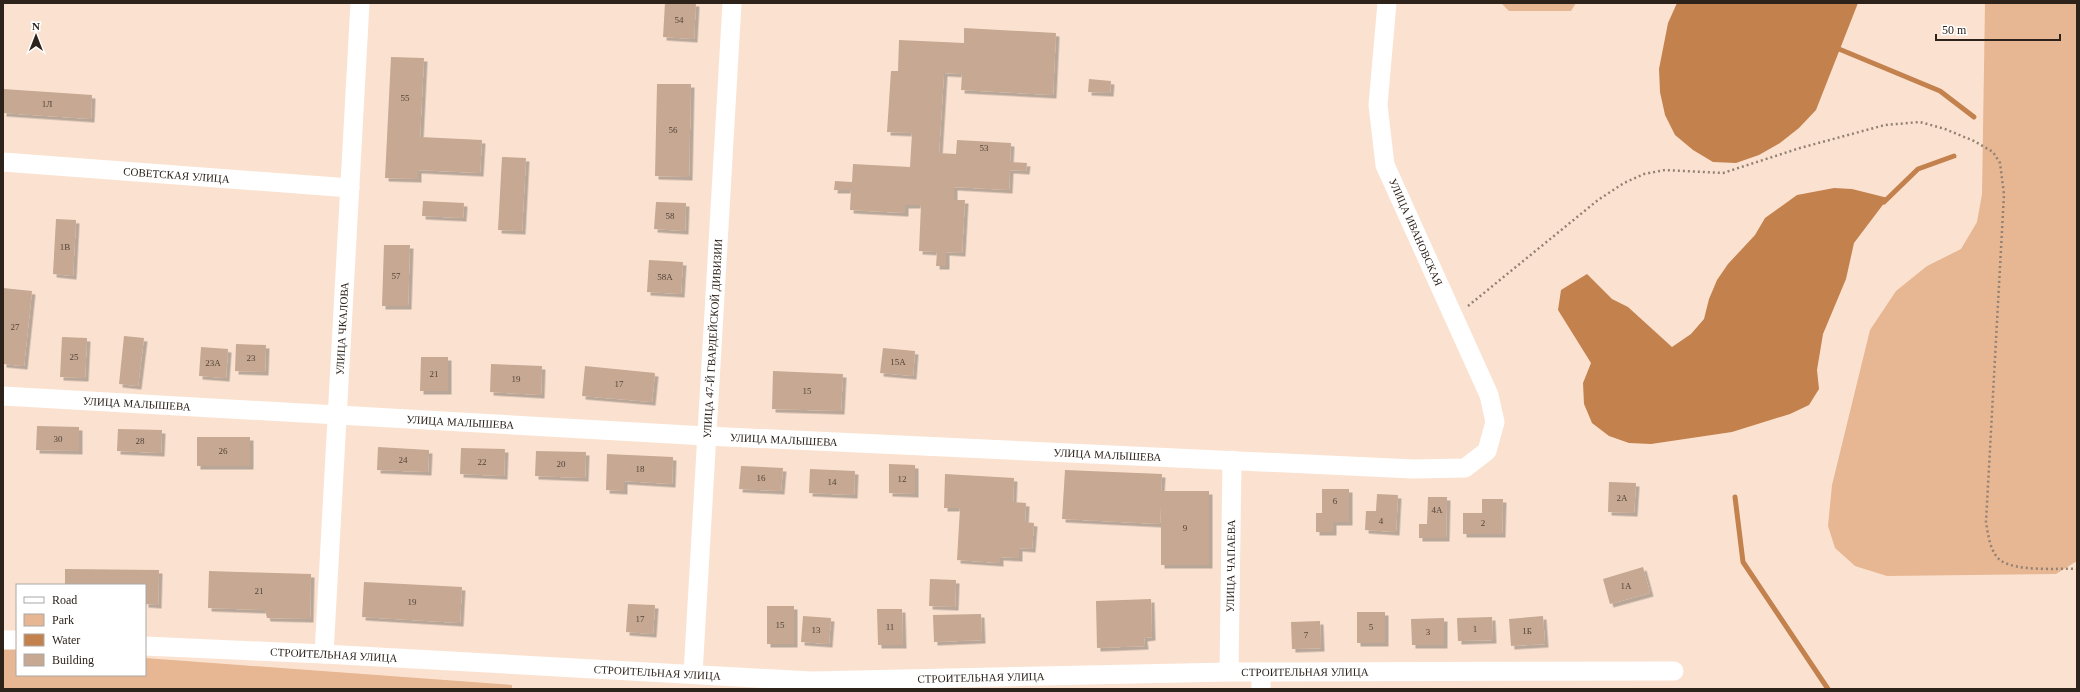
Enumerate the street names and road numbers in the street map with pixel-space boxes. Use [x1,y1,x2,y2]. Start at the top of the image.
street label: СОВЕТСКАЯ УЛИЦА [123,165,230,185]
street label: УЛИЦА ИВАНОВСКАЯ [1387,176,1445,288]
street label: УЛИЦА 47-Й ГВАРДЕЙСКОЙ ДИВИЗИИ [701,238,724,439]
street label: УЛИЦА ЧКАЛОВА [333,282,351,375]
street label: УЛИЦА МАЛЫШЕВА [83,395,191,413]
street label: УЛИЦА МАЛЫШЕВА [406,413,515,431]
street label: УЛИЦА МАЛЫШЕВА [730,431,838,448]
street label: УЛИЦА МАЛЫШЕВА [1053,446,1162,463]
street label: УЛИЦА ЧАПАЕВА [1224,519,1237,613]
street label: СТРОИТЕЛЬНАЯ УЛИЦА [270,646,398,664]
street label: СТРОИТЕЛЬНАЯ УЛИЦА [593,663,721,682]
street label: СТРОИТЕЛЬНАЯ УЛИЦА [1241,666,1369,678]
street label: СТРОИТЕЛЬНАЯ УЛИЦА [917,670,1045,685]

